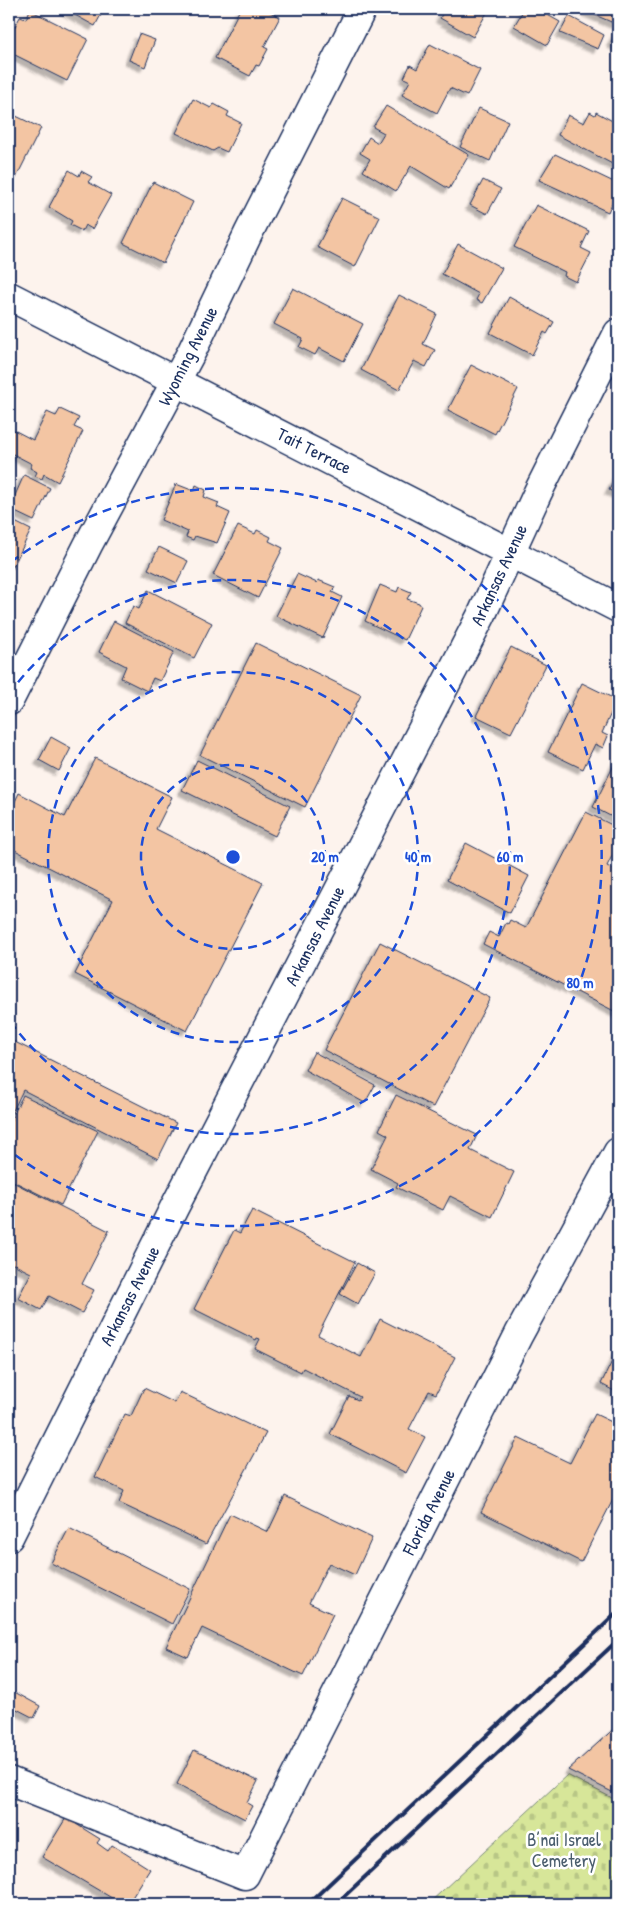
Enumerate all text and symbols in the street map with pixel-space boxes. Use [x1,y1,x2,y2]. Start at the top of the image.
street label: Wyoming Avenue [152,302,223,410]
street label: Tait Terrace [273,421,356,480]
street label: Arkansas Avenue [464,520,533,630]
text: 20 m [311,846,339,867]
text: 40 m [405,846,431,867]
text: 60 m [497,846,523,867]
centre of rings [224,848,242,866]
street label: Arkansas Avenue [279,881,350,990]
text: 80 m [567,972,593,993]
street label: Arkansas Avenue [94,1241,165,1350]
street label: Florida Avenue [396,1464,461,1560]
park label: B’nai Israel Cemetery [527,1827,601,1873]

